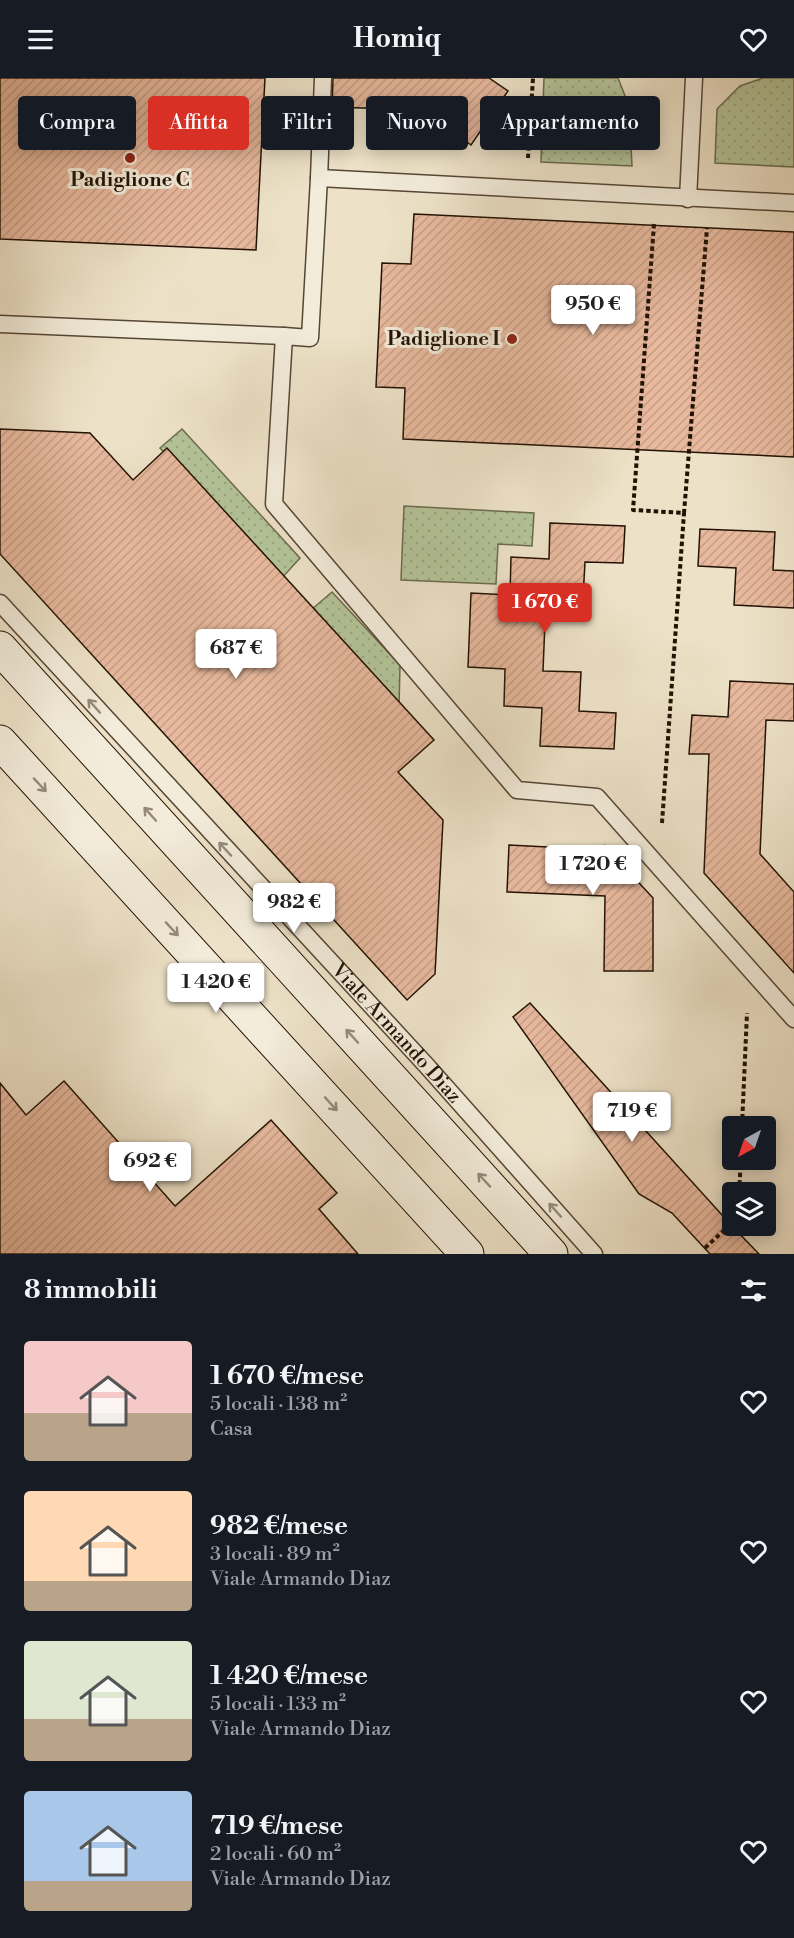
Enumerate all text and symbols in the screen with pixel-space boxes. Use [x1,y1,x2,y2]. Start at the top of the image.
text: Homiq [353,22,441,56]
icon: menu [24,23,57,56]
icon: heart [737,23,770,56]
chip: Compra [18,96,136,150]
chip: Affitta [148,96,249,150]
chip: Filtri [261,96,354,150]
chip: Nuovo [366,96,468,150]
chip: Appartamento [480,96,660,150]
marker: Padiglione C [123,151,137,165]
place label: Padiglione C [70,168,190,193]
pin: 950 € [551,285,635,336]
text: 950 € [565,292,621,317]
place label: Padiglione I [387,327,500,352]
marker: Padiglione I [505,332,519,346]
pin: 1 670 € [490,583,600,634]
text: 1 670 € [512,590,578,615]
pin: 687 € [194,629,278,680]
text: 687 € [210,636,262,661]
one-way arrow [87,699,101,714]
one-way arrow [33,778,47,793]
one-way arrow [143,807,157,822]
one-way arrow [218,842,233,857]
pin: 1 720 € [538,845,648,896]
text: 1 720 € [559,852,627,877]
pin: 982 € [252,883,336,934]
text: 982 € [267,890,321,915]
one-way arrow [165,921,179,936]
street label: Viale Armando Diaz [325,957,467,1109]
pin: 1 420 € [161,963,271,1014]
text: 1 420 € [181,970,251,995]
one-way arrow [345,1029,359,1044]
pin: 719 € [590,1092,674,1143]
one-way arrow [324,1097,338,1112]
text: 719 € [607,1099,657,1124]
north arrow [722,1116,776,1170]
map controls [722,1116,776,1236]
pin: 692 € [108,1142,192,1193]
text: 692 € [123,1149,177,1174]
one-way arrow [477,1173,491,1188]
button: layers [722,1182,776,1236]
one-way arrow [548,1203,562,1218]
text: 8 immobili [24,1274,157,1306]
icon: filters [737,1274,770,1307]
text: 1 670 €/mese [210,1360,364,1392]
icon: home [72,1365,144,1437]
icon: heart [737,1385,770,1418]
text: 5 locali · 138 m² [210,1392,347,1417]
text: Casa [210,1417,253,1442]
text: 982 €/mese [210,1510,348,1542]
icon: home [72,1515,144,1587]
icon: heart [737,1535,770,1568]
text: 3 locali · 89 m² [210,1542,340,1567]
text: Viale Armando Diaz [210,1567,391,1592]
text: 1 420 €/mese [210,1660,368,1692]
icon: home [72,1665,144,1737]
icon: heart [737,1685,770,1718]
text: 5 locali · 133 m² [210,1692,346,1717]
text: Viale Armando Diaz [210,1717,391,1742]
text: 719 €/mese [210,1810,343,1842]
icon: home [72,1815,144,1887]
icon: heart [737,1835,770,1868]
text: 2 locali · 60 m² [210,1842,341,1867]
text: Viale Armando Diaz [210,1867,391,1892]

